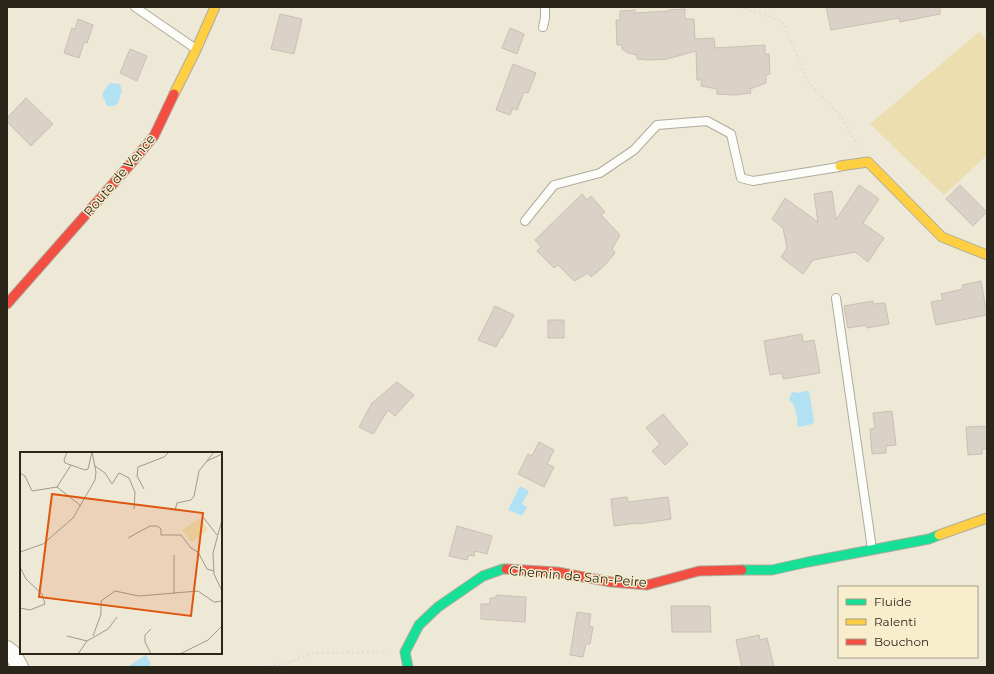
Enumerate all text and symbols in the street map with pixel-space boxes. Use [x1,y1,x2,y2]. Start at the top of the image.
street label: Route de Vence [80,130,158,219]
inset map [20,452,222,654]
street label: Chemin de San-Peire [508,562,648,590]
legend [838,586,978,658]
text: Fluide [874,594,912,609]
text: Ralenti [874,614,916,629]
text: Bouchon [874,634,929,649]

